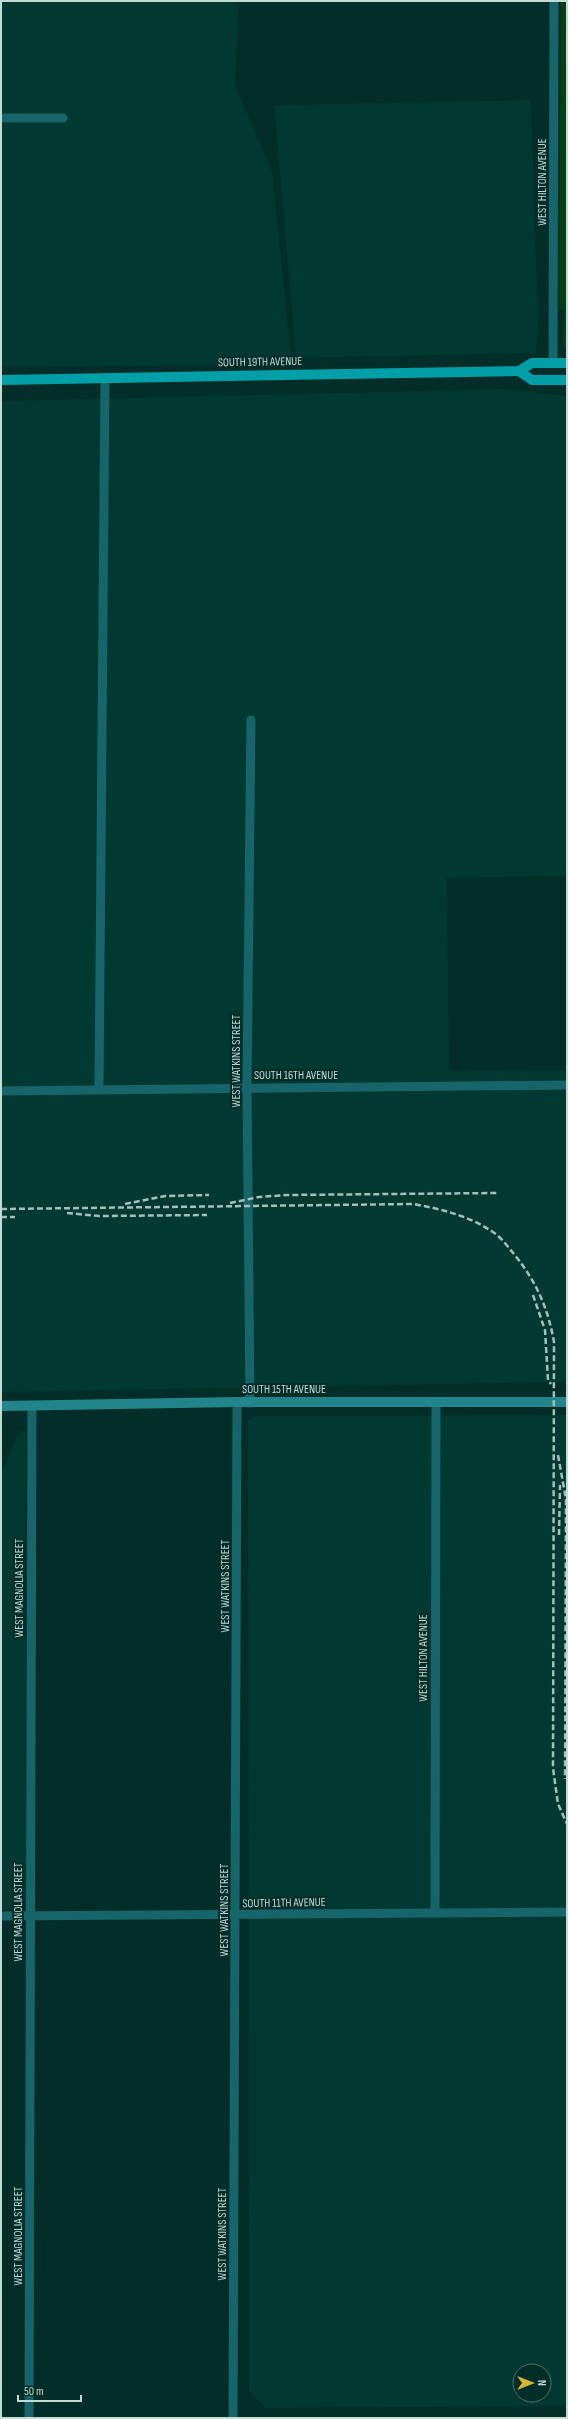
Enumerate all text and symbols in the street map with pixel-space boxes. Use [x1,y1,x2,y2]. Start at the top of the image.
street label: WEST HILTON AVENUE [535,138,550,226]
street label: SOUTH 19TH AVENUE [218,354,302,370]
street label: WEST WATKINS STREET [229,1014,244,1107]
street label: SOUTH 16TH AVENUE [254,1068,338,1083]
street label: SOUTH 15TH AVENUE [242,1382,326,1397]
street label: WEST MAGNOLIA STREET [12,1538,27,1637]
street label: WEST WATKINS STREET [218,1539,233,1632]
street label: WEST HILTON AVENUE [416,1614,431,1702]
street label: WEST MAGNOLIA STREET [11,1862,26,1961]
street label: WEST WATKINS STREET [217,1863,232,1956]
street label: SOUTH 11TH AVENUE [242,1895,326,1911]
street label: WEST MAGNOLIA STREET [11,2186,26,2285]
street label: WEST WATKINS STREET [215,2187,230,2280]
north arrow [512,2363,552,2403]
scale bar [18,2377,81,2403]
text: N [535,2380,548,2386]
text: 50 m [24,2384,44,2399]

